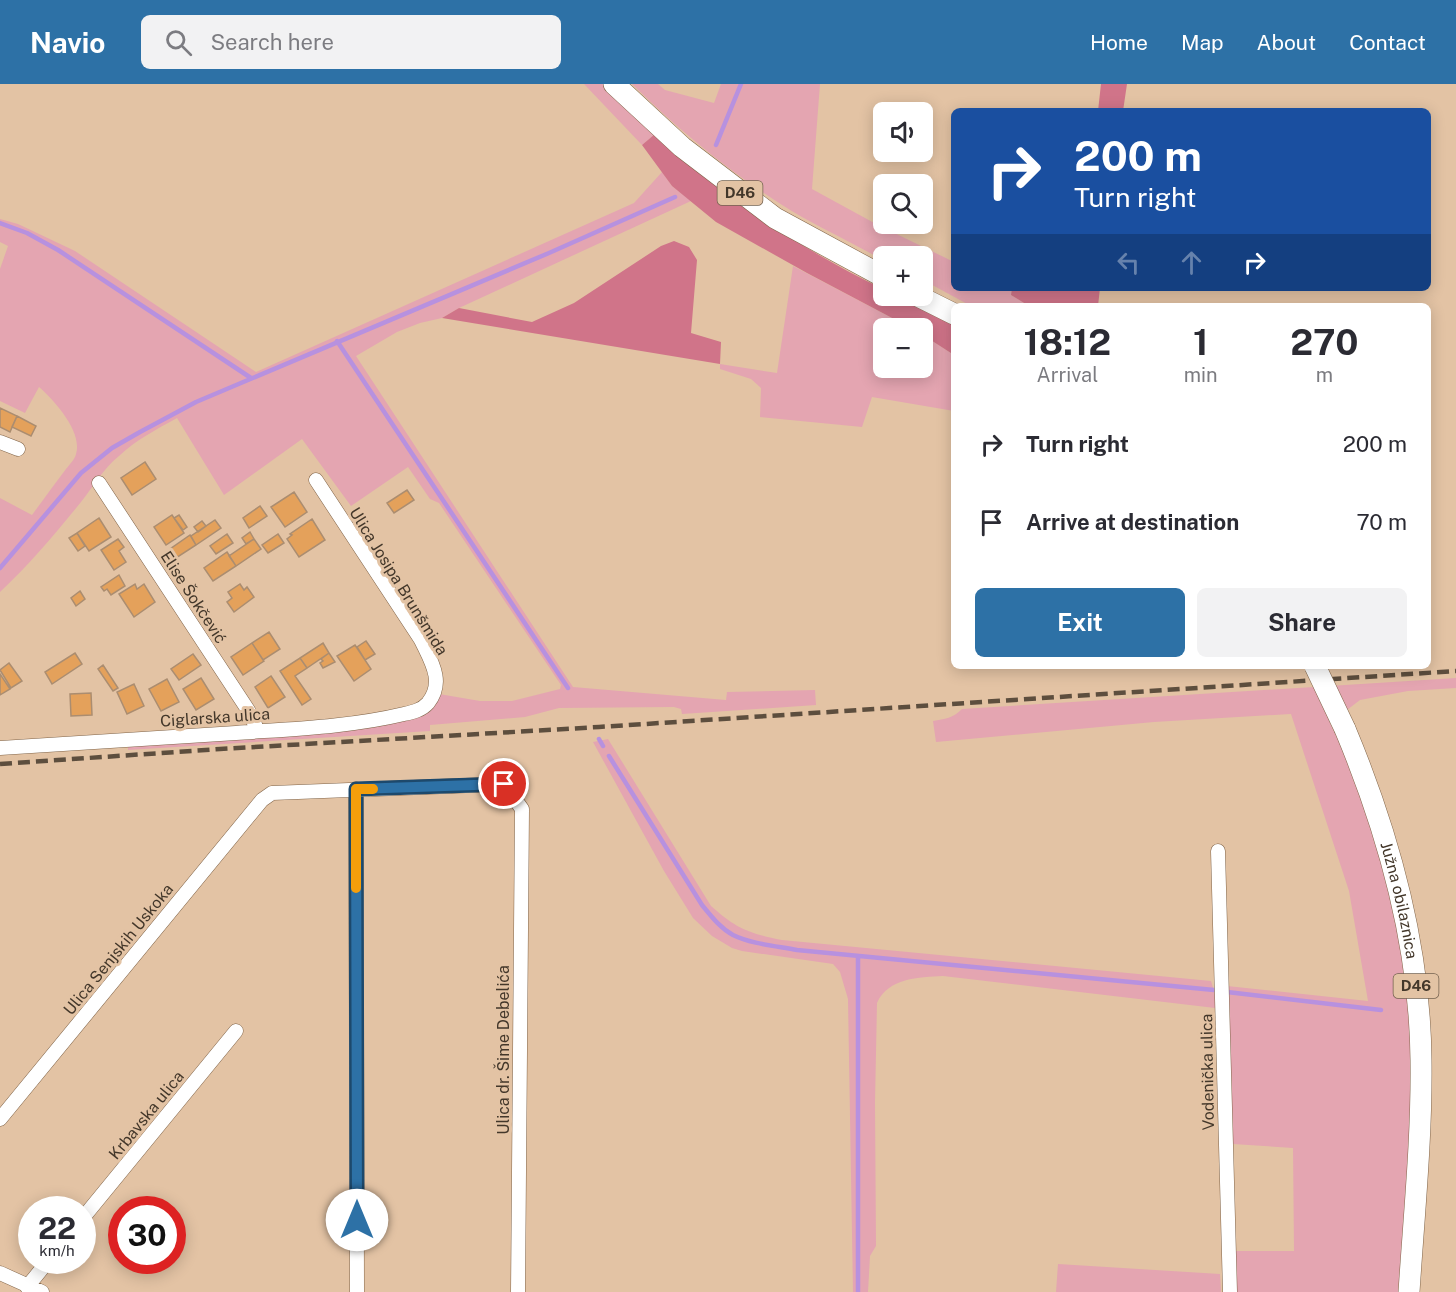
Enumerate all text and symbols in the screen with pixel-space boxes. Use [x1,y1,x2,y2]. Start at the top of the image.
search box [141,15,561,69]
text: Navio [30,26,105,59]
icon: search [162,26,195,59]
text: Search here [210,29,334,55]
text: Home [1090,30,1148,55]
text: Map [1181,30,1224,55]
text: About [1257,30,1316,55]
text: Contact [1349,30,1426,55]
map controls [873,102,933,378]
button: sound [873,102,933,162]
text: 200 m [1074,131,1202,180]
icon: right [975,132,1053,210]
button: search [873,174,933,234]
road number: D46 [718,181,762,205]
text: Turn right [1074,181,1197,213]
button: + [873,246,933,306]
icon: left [1112,246,1145,279]
icon: ahead [1175,246,1208,279]
icon: right [1238,246,1271,279]
button: − [873,318,933,378]
text: 18:12 [1024,321,1111,363]
text: 1 [1193,321,1208,363]
text: 270 [1290,321,1358,363]
text: Arrival [1036,363,1098,387]
text: min [1184,363,1218,387]
text: m [1316,363,1333,387]
icon: right [975,428,1008,461]
text: Turn right [1026,431,1129,457]
text: 200 m [1343,431,1407,457]
street label: Ulica Josipa Brunšmida [345,504,452,659]
icon: arrive [975,506,1008,539]
text: Arrive at destination [1026,509,1239,535]
text: 70 m [1356,509,1407,535]
street label: Elise Šokčević [157,547,231,647]
button: Exit [975,588,1185,657]
button: Share [1197,588,1407,657]
street label: Ciglarska ulica [160,704,271,731]
pin [478,758,529,809]
icon: arrive [487,767,520,800]
street label: Južna obilaznica [1376,839,1421,960]
street label: Ulica Senjskih Uskoka [60,880,177,1019]
street label: Ulica dr. Šime Debelića [493,965,513,1135]
road number: D46 [1394,974,1438,998]
street label: Vodenička ulica [1197,1014,1218,1130]
street label: Krbavska ulica [105,1067,188,1163]
position arrow [325,1188,389,1252]
speed limit sign: 30 [108,1196,186,1274]
text: 22 [38,1210,76,1246]
text: km/h [39,1242,75,1259]

